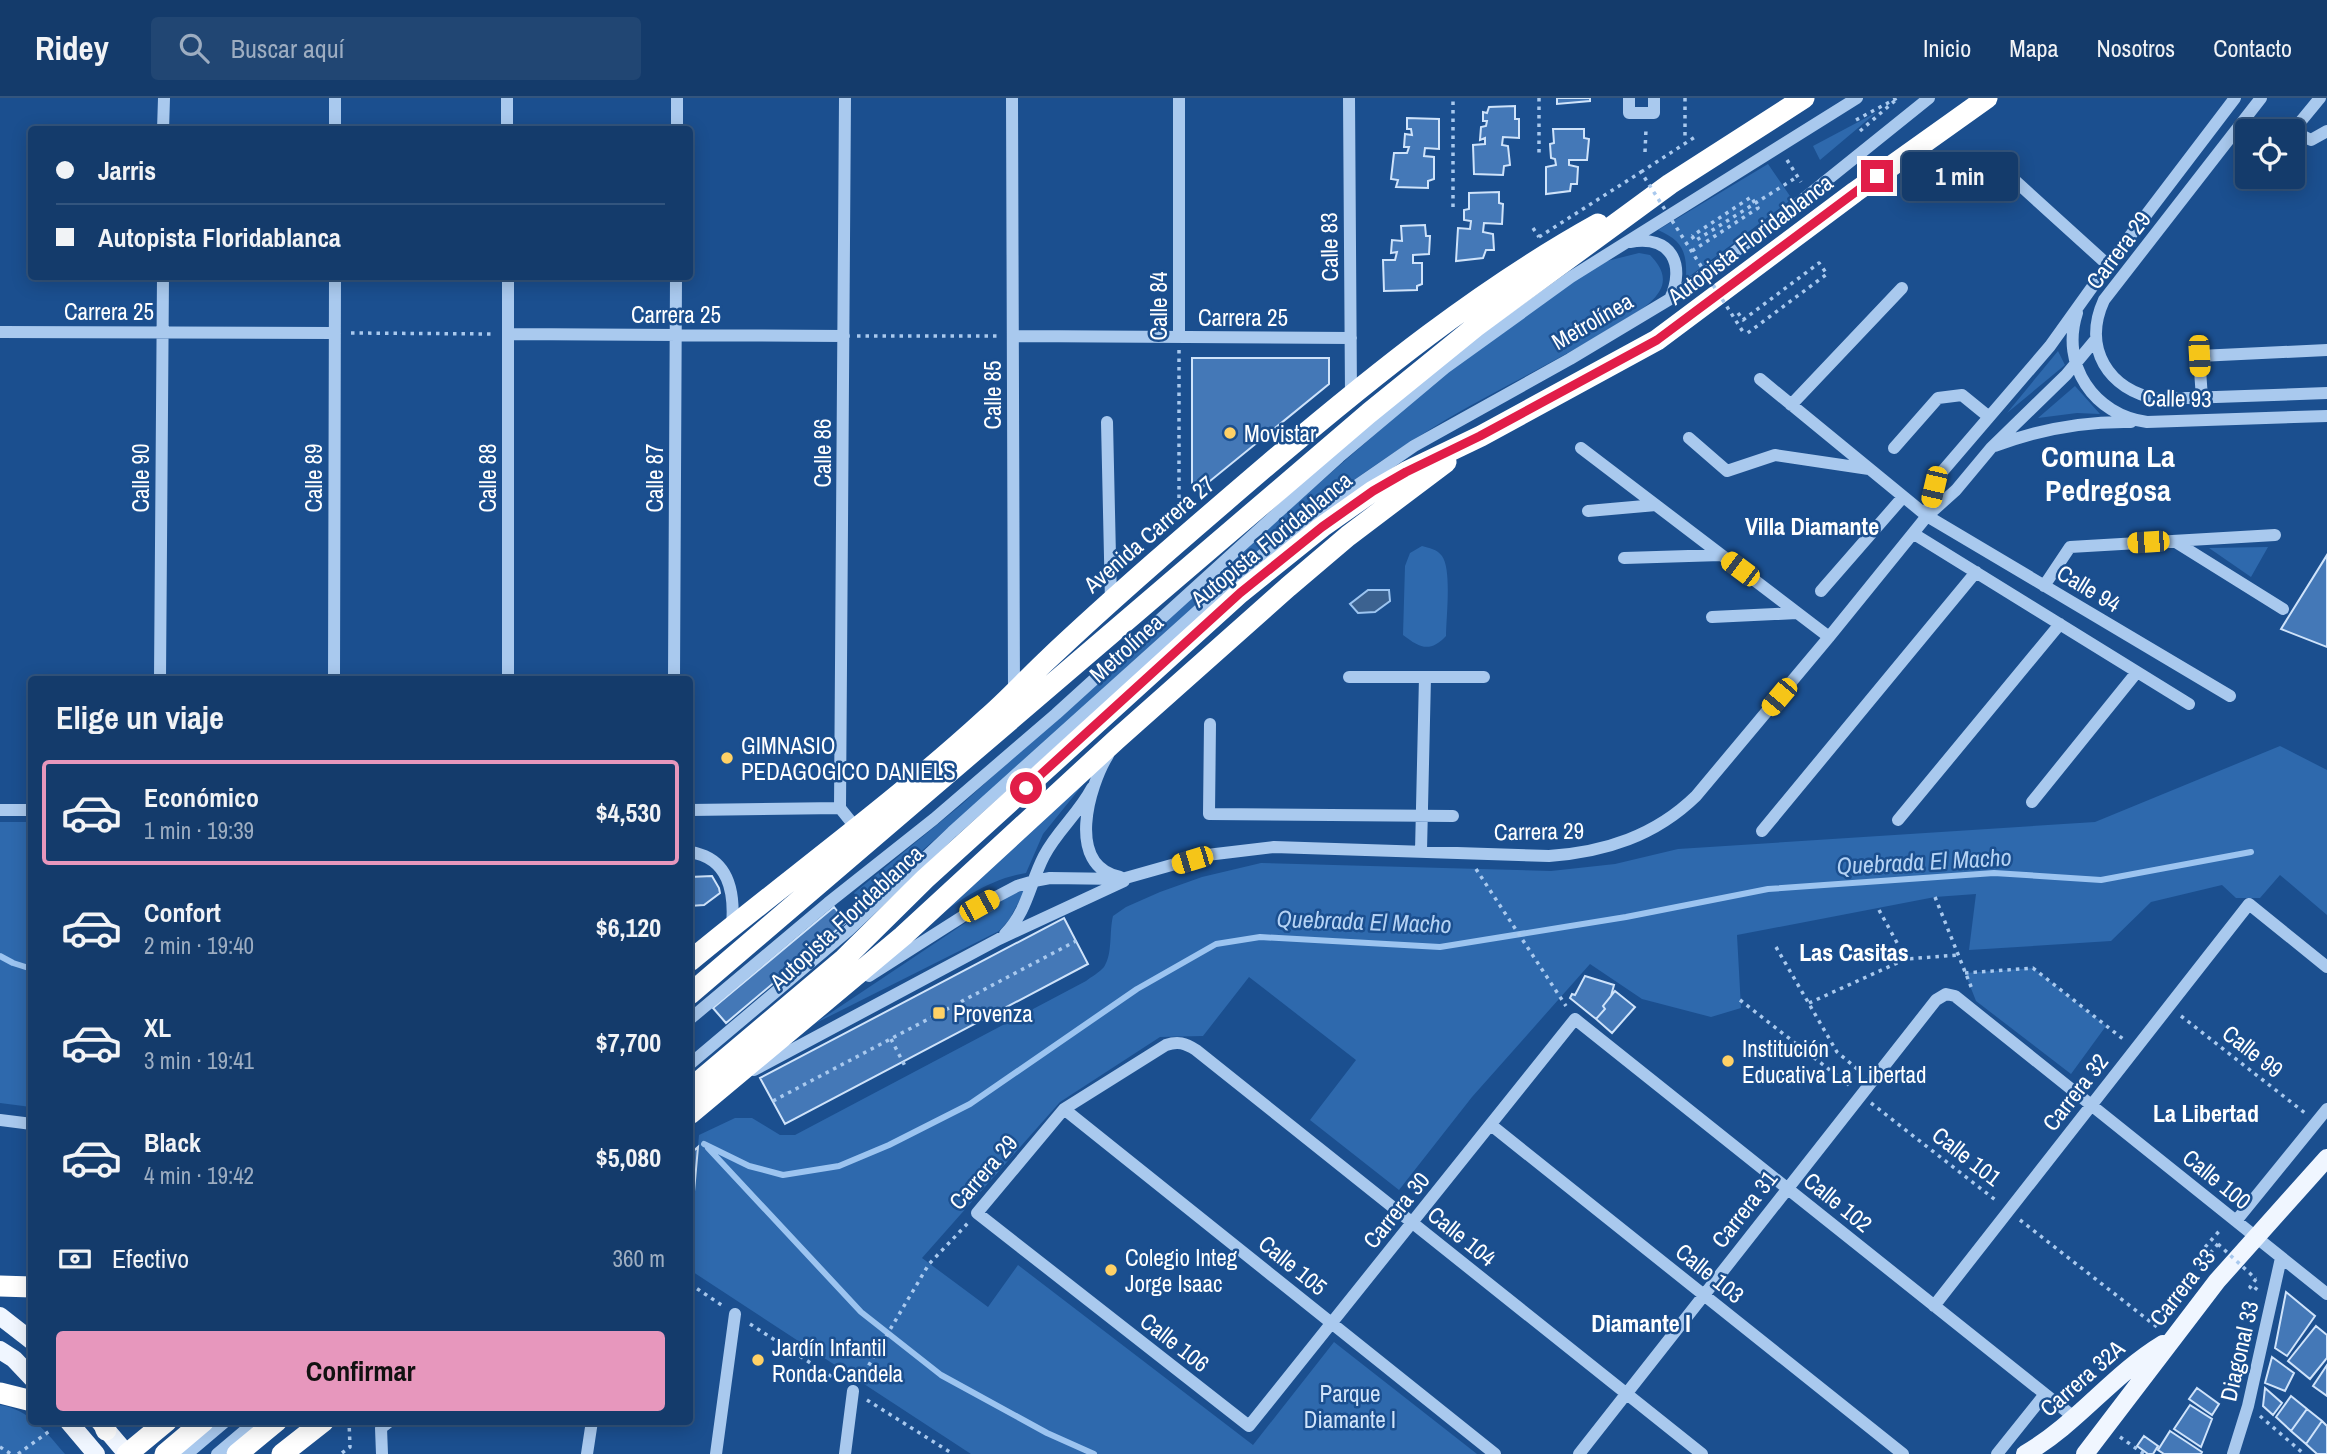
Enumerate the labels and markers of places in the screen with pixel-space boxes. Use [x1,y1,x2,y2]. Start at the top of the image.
place label: Movistar [1244,418,1317,449]
marker: Movistar [1222,425,1238,441]
place label: GIMNASIO PEDAGOGICO DANIEL´S [741,730,956,787]
marker: GIMNASIO PEDAGOGICO DANIEL´S [719,750,735,766]
place label: Provenza [953,998,1033,1029]
marker: Provenza [931,1005,947,1021]
place label: Institución Educativa La Libertad [1742,1033,1927,1090]
marker: Institución Educativa La Libertad [1720,1053,1736,1069]
place label: Colegio Integ Jorge Isaac [1125,1242,1238,1299]
marker: Colegio Integ Jorge Isaac [1103,1262,1119,1278]
place label: Jardín Infantil Ronda Candela [772,1332,904,1389]
marker: Jardín Infantil Ronda Candela [750,1352,766,1368]

